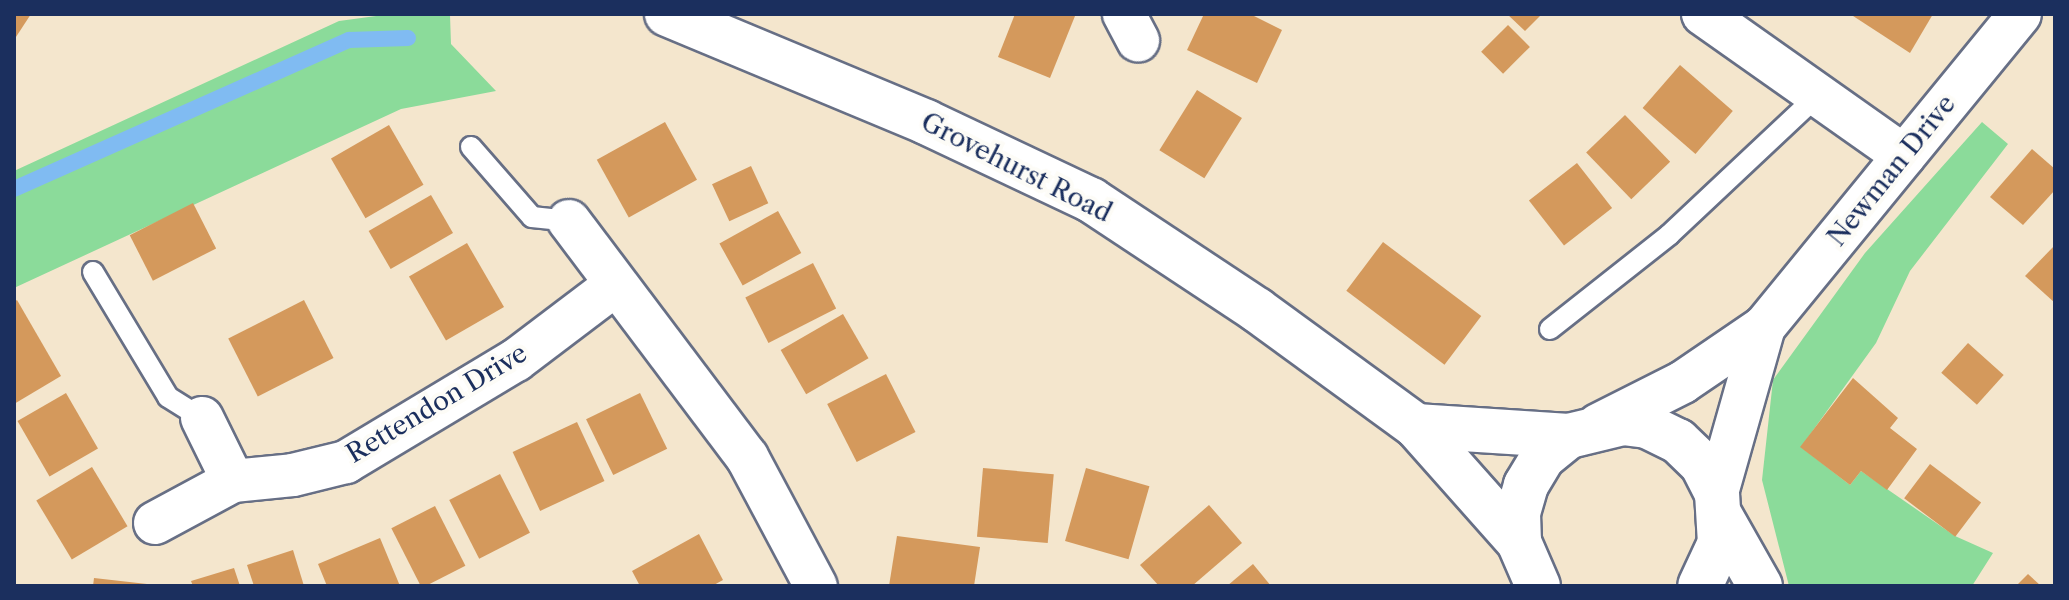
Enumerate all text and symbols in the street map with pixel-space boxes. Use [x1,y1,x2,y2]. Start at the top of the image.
street label: Newman Drive [1822,89,1962,253]
street label: Grovehurst Road [916,107,1116,229]
street label: Rettendon Drive [341,338,533,470]

